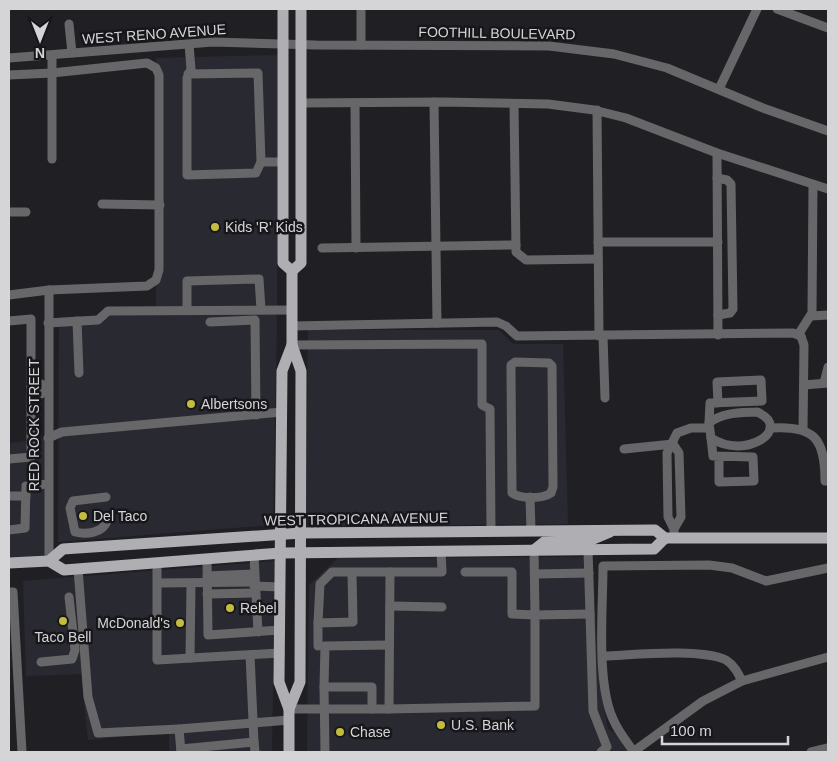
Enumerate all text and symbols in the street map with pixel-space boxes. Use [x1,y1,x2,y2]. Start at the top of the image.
north arrow [15,15,65,65]
street label: WEST RENO AVENUE [82,21,226,47]
street label: FOOTHILL BOULEVARD [418,24,576,42]
text: N [35,45,45,61]
place label: Kids 'R' Kids [225,219,303,235]
marker: Kids 'R' Kids [209,221,221,233]
street label: RED ROCK STREET [26,358,42,492]
place label: Albertsons [201,396,267,412]
marker: Albertsons [185,398,197,410]
place label: Del Taco [93,508,147,524]
street label: WEST TROPICANA AVENUE [264,509,448,529]
marker: Del Taco [77,510,89,522]
place label: Rebel [240,600,277,616]
marker: Rebel [224,602,236,614]
marker: Taco Bell [57,615,69,627]
place label: McDonald's [97,615,170,631]
marker: McDonald's [174,617,186,629]
place label: Taco Bell [35,629,91,645]
scale bar [662,714,788,746]
place label: U.S. Bank [451,717,515,733]
marker: U.S. Bank [435,719,447,731]
text: 100 m [670,722,712,739]
place label: Chase [350,724,391,740]
marker: Chase [334,726,346,738]

